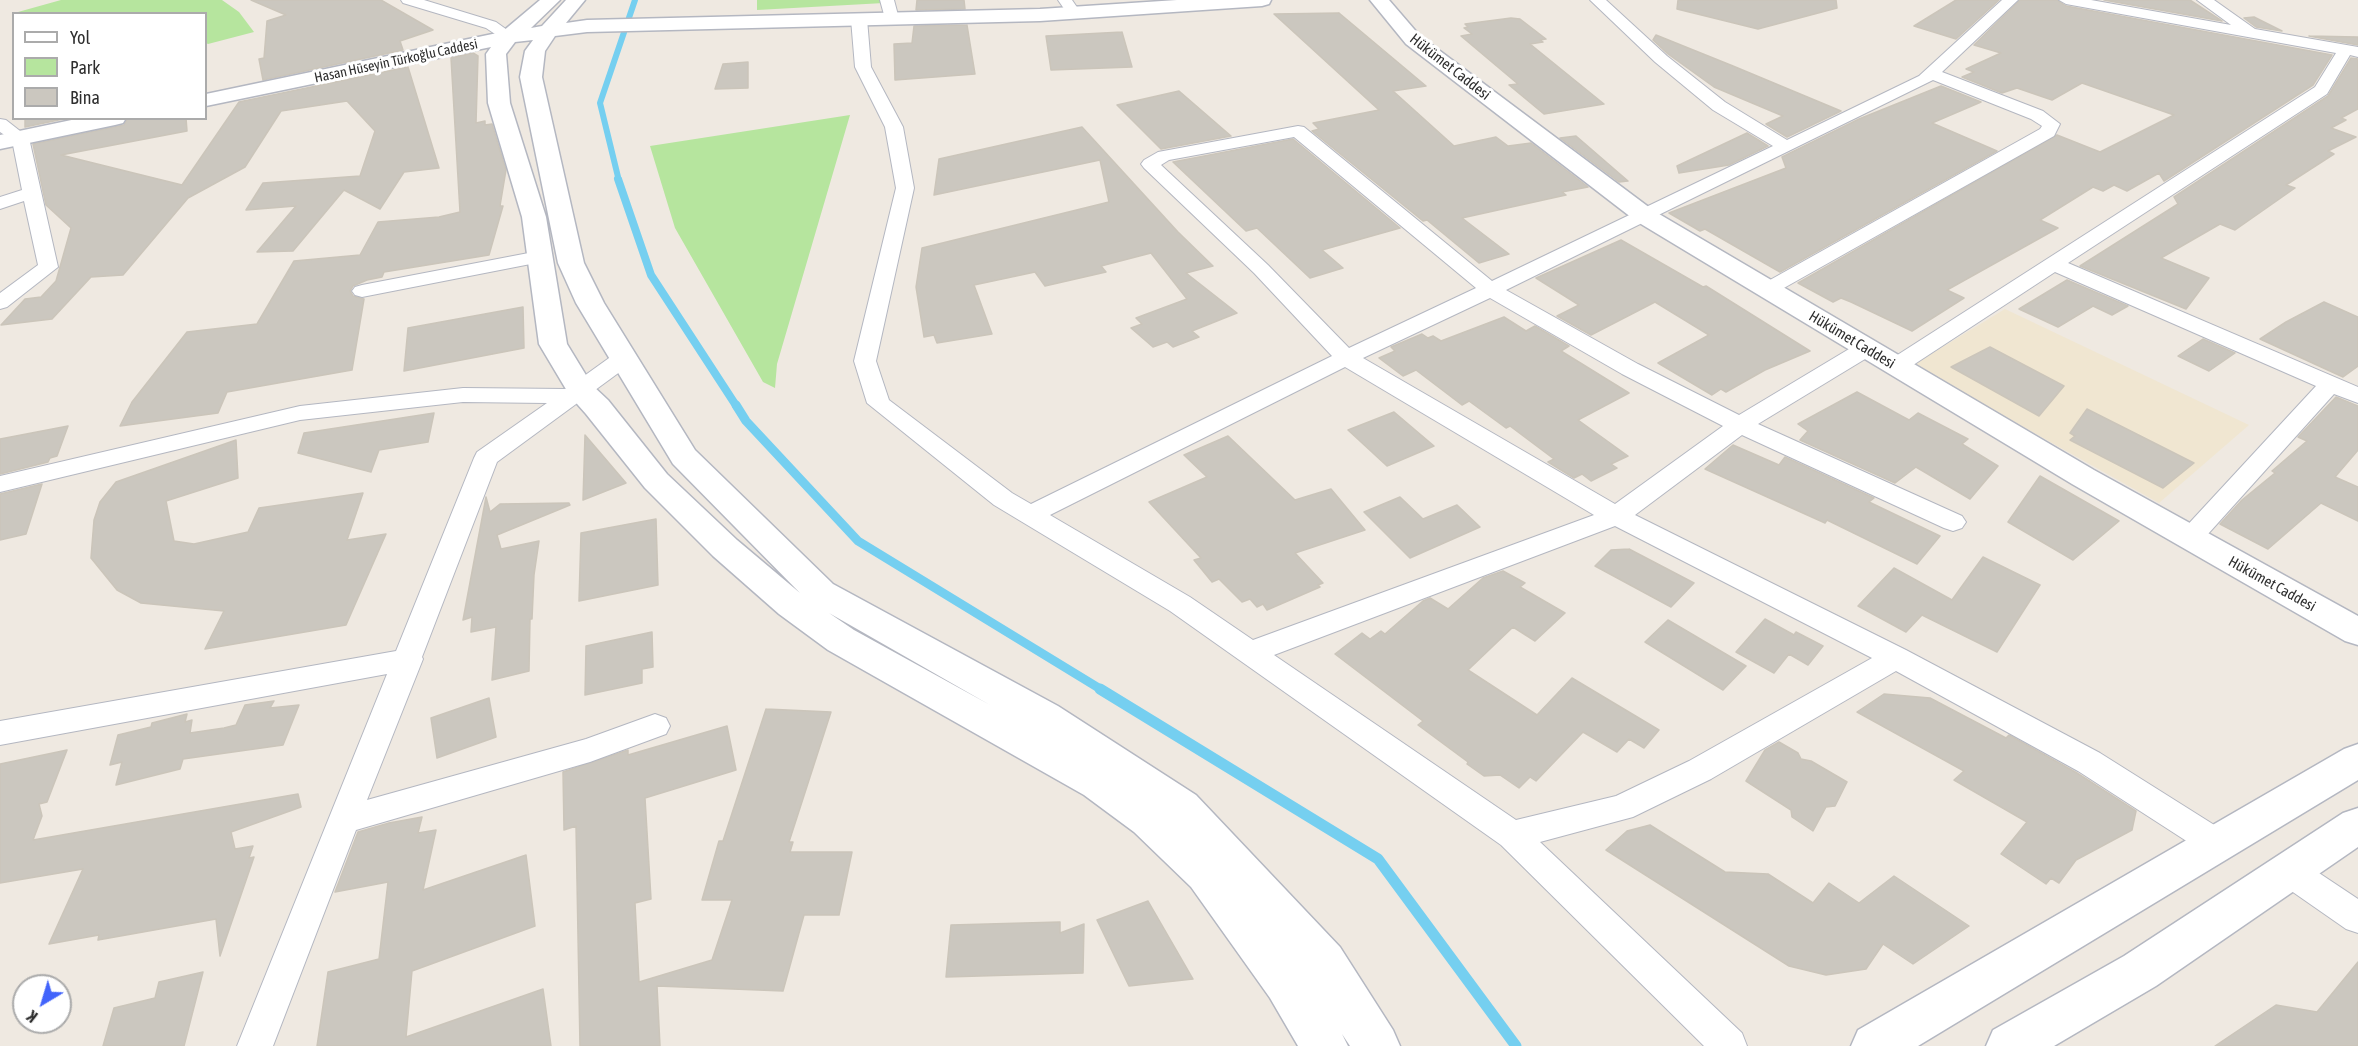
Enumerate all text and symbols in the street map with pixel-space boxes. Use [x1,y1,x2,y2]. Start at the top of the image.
legend [12,12,207,120]
text: Yol [70,27,90,48]
street label: Hükümet Caddesi [1406,30,1494,104]
street label: Hasan Hüseyin Türkoğlu Caddesi [313,35,479,87]
text: Park [70,57,100,78]
text: Bina [70,87,100,108]
street label: Hükümet Caddesi [1806,307,1898,373]
street label: Hükümet Caddesi [2225,553,2319,615]
north arrow [12,974,72,1034]
text: K [24,1007,41,1026]

